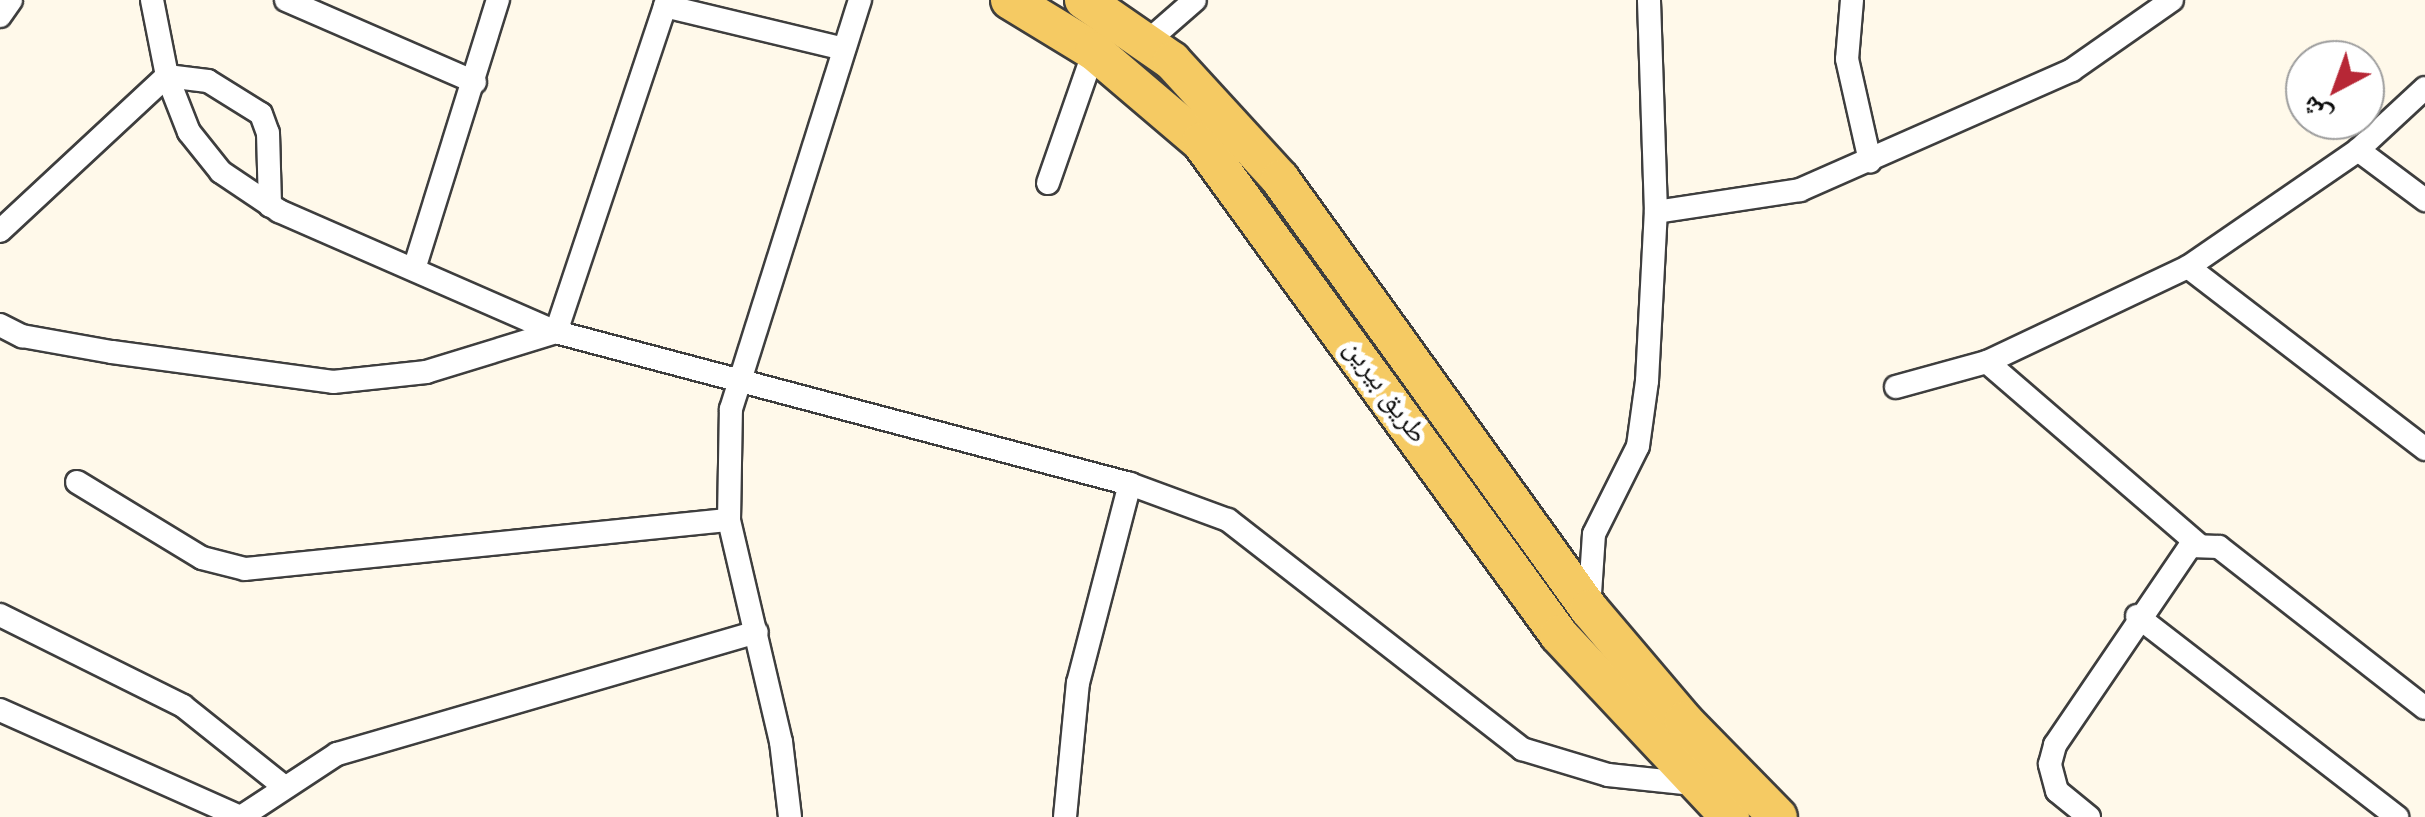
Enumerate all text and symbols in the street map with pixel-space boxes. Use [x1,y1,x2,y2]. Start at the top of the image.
north arrow [2285,40,2385,140]
text: ش [2294,89,2339,134]
street label: طريق بيرين [1337,332,1435,450]

